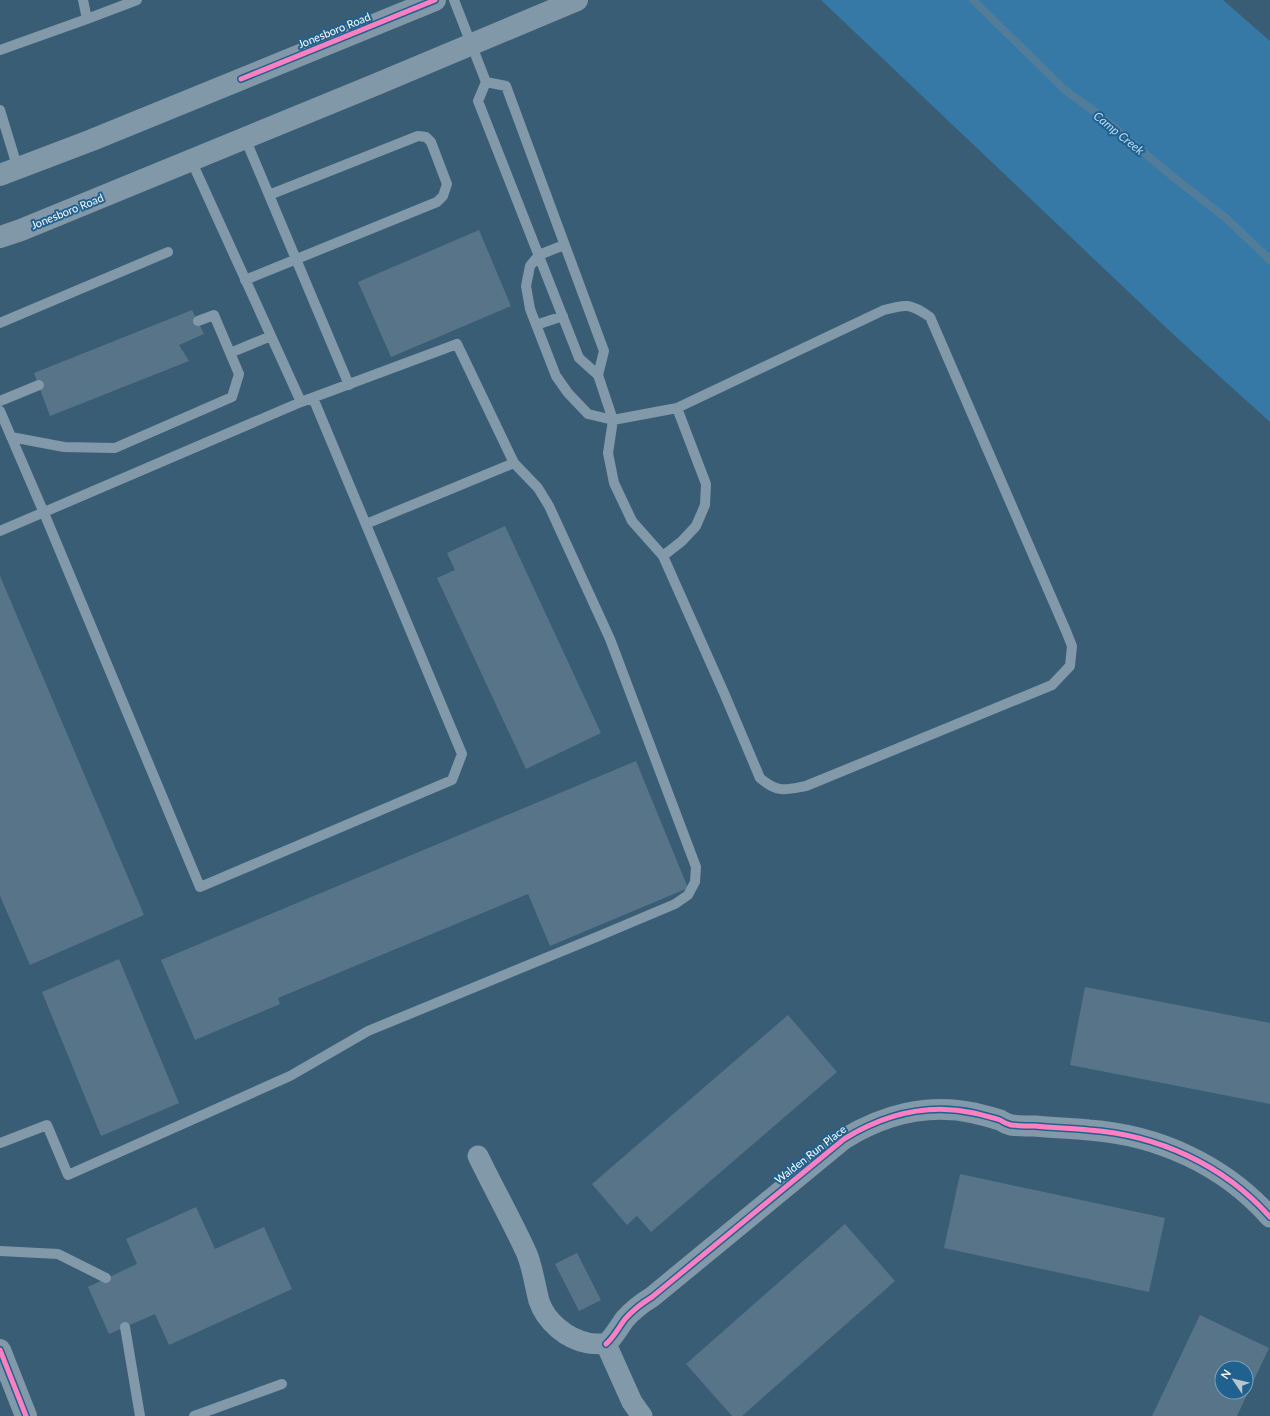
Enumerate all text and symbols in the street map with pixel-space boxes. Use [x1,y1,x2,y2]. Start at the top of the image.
street label: Jonesboro Road [296,10,372,50]
water label: Camp Creek [1091,108,1148,158]
street label: Jonesboro Road [29,191,105,231]
street label: Walden Run Place [772,1122,848,1186]
north arrow [1214,1360,1254,1400]
text: N [1218,1367,1233,1381]

